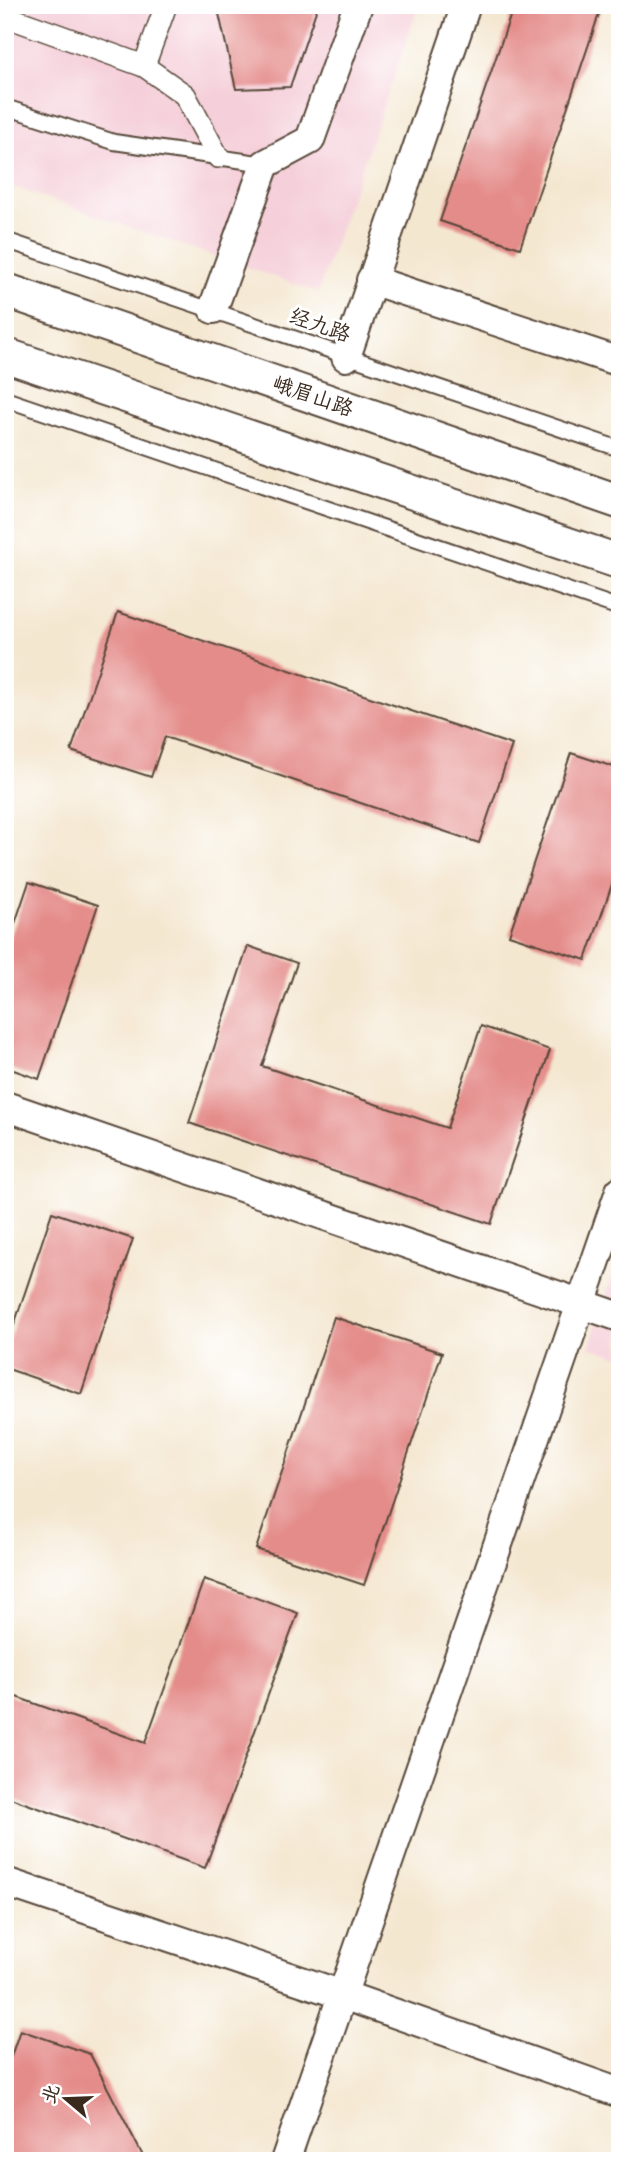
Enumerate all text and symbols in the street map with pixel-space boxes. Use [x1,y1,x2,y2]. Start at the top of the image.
street label: 经九路 [284,303,354,352]
street label: 峨眉山路 [267,371,357,427]
north arrow [32,2064,102,2134]
text: 北 [37,2081,69,2108]

